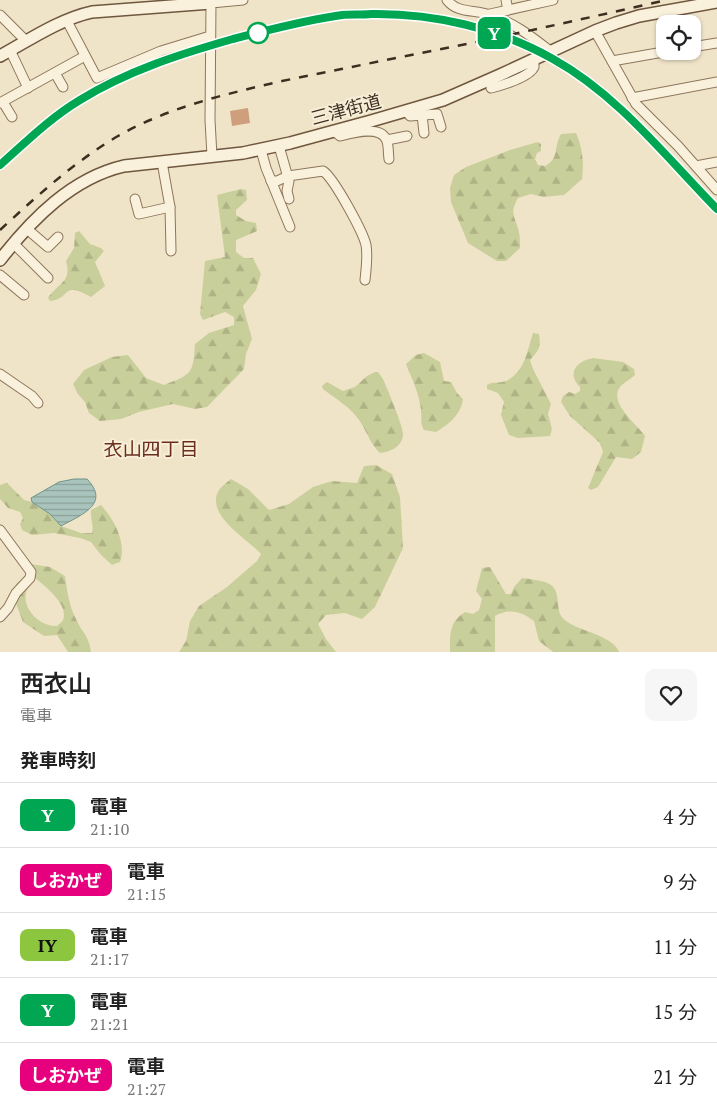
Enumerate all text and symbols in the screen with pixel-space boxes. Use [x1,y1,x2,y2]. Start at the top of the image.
map controls [656,15,701,60]
button: locate [656,15,701,60]
line badge: Y [478,17,510,49]
text: Y [488,21,500,45]
unlabelled marker [247,22,269,44]
street label: 三津街道 [308,88,384,130]
district label: 衣山四丁目 [103,436,199,461]
text: 西衣山 [20,667,92,699]
button: heart [645,669,697,721]
text: 電車 [20,704,52,726]
text: 発車時刻 [20,747,96,772]
text: 電車 [90,793,128,818]
text: Y [41,803,54,827]
text: 4 分 [663,804,697,829]
text: 21:10 [90,818,129,840]
text: 電車 [127,858,165,883]
text: しおかぜ [30,868,102,892]
text: 9 分 [663,869,697,894]
text: 21:15 [127,883,166,905]
text: 電車 [90,923,128,948]
text: IY [38,933,57,957]
text: 11 分 [653,934,697,959]
text: 21:17 [90,948,129,970]
text: 電車 [90,988,128,1013]
text: Y [41,998,54,1022]
text: 15 分 [653,999,697,1024]
text: 21:21 [90,1013,129,1035]
text: 電車 [127,1053,165,1078]
text: しおかぜ [30,1063,102,1087]
text: 21 分 [653,1064,697,1089]
text: 21:27 [127,1078,166,1100]

